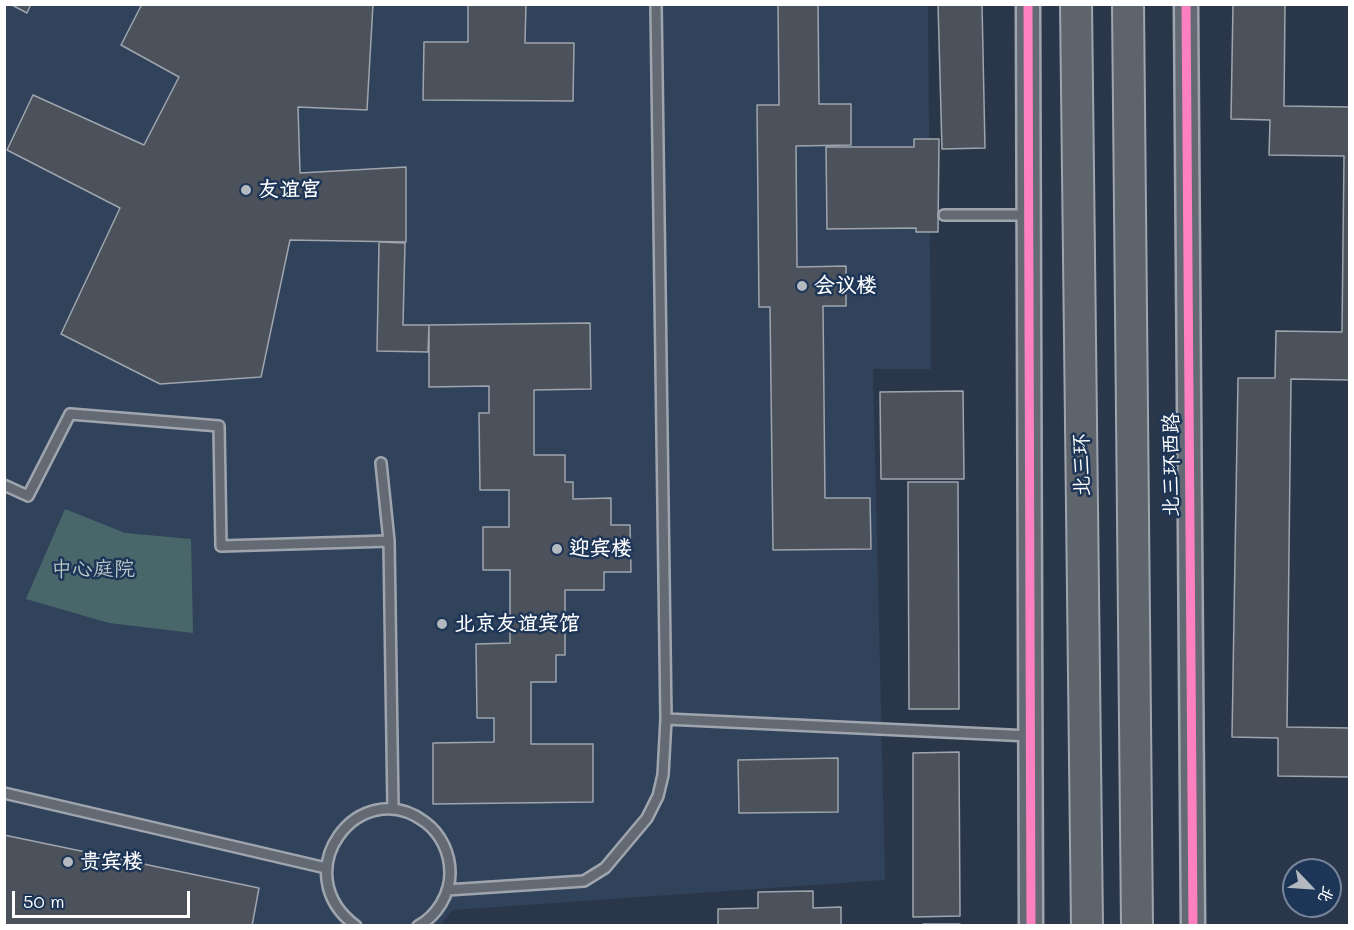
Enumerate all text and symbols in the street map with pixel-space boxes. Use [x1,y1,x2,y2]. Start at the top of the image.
place label: 友谊宫 [258,177,321,203]
marker: 友谊宫 [239,183,253,197]
place label: 会议楼 [814,273,877,299]
marker: 会议楼 [795,279,809,293]
street label: 北三环西路 [1159,413,1185,517]
street label: 北三环 [1069,433,1095,497]
place label: 迎宾楼 [569,536,632,562]
marker: 迎宾楼 [550,542,564,556]
park label: 中心庭院 [51,557,135,583]
place label: 北京友谊宾馆 [454,611,580,637]
marker: 北京友谊宾馆 [435,617,449,631]
place label: 贵宾楼 [80,849,143,875]
marker: 贵宾楼 [61,855,75,869]
north arrow [1282,858,1342,918]
scale bar [15,879,194,917]
text: 北 [1314,883,1340,907]
text: 50 m [23,889,65,913]

